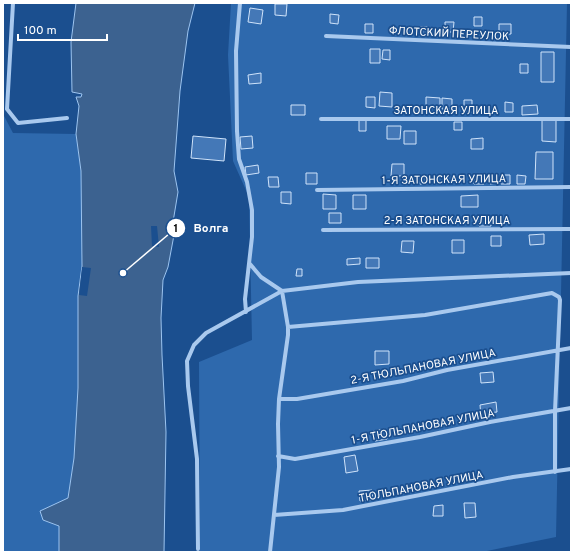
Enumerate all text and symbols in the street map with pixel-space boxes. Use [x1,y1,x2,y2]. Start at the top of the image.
scale bar [18,16,107,42]
text: 100 m [24,23,57,39]
street label: ФЛОТСКИЙ ПЕРЕУЛОК [388,23,509,44]
street label: ЗАТОНСКАЯ УЛИЦА [394,104,499,118]
street label: 1-Я ЗАТОНСКАЯ УЛИЦА [382,172,506,188]
street label: 2-Я ЗАТОНСКАЯ УЛИЦА [384,214,510,228]
callout: Волга [166,216,237,240]
text: 1 [174,221,178,237]
text: Волга [193,221,229,237]
street label: 2-Я ТЮЛЬПАНОВАЯ УЛИЦА [349,346,497,388]
street label: 1-Я ТЮЛЬПАНОВАЯ УЛИЦА [350,406,496,448]
street label: ТЮЛЬПАНОВАЯ УЛИЦА [358,468,485,506]

